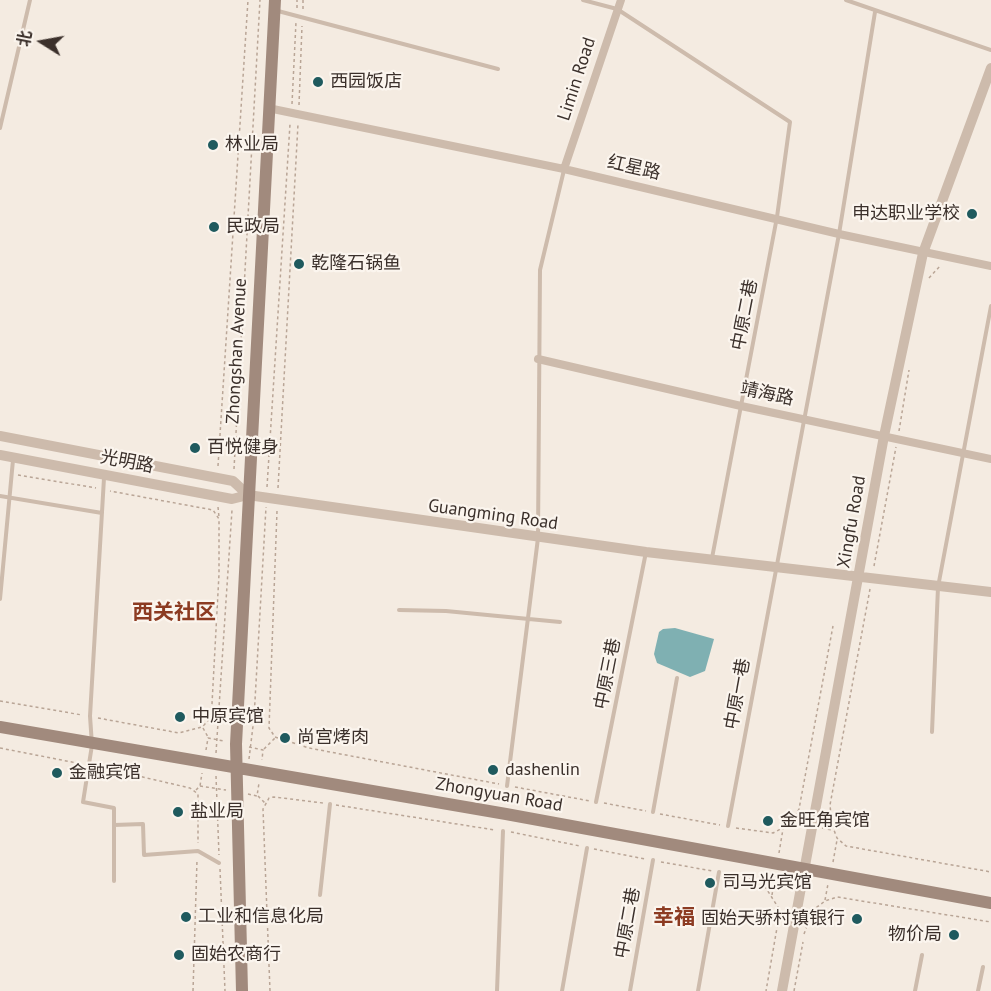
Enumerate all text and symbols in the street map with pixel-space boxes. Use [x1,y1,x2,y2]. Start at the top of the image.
north arrow [12,12,72,72]
text: 北 [13,29,36,48]
street label: Limin Road [553,35,601,123]
place label: 西园饭店 [330,71,402,93]
marker: 西园饭店 [311,75,325,89]
place label: 林业局 [225,134,279,156]
marker: 林业局 [206,138,220,152]
street label: 红星路 [605,151,663,185]
place label: 申达职业学校 [852,203,960,225]
marker: 申达职业学校 [965,207,979,221]
place label: 民政局 [226,216,280,238]
marker: 民政局 [207,220,221,234]
place label: 乾隆石锅鱼 [311,253,401,275]
marker: 乾隆石锅鱼 [292,257,306,271]
street label: Zhongshan Avenue [222,278,252,424]
street label: 中原二巷 [728,278,762,352]
street label: 靖海路 [738,378,796,410]
place label: 百悦健身 [207,437,279,459]
marker: 百悦健身 [188,441,202,455]
street label: 光明路 [98,446,156,478]
street label: Xingfu Road [833,474,871,570]
street label: Guangming Road [427,495,559,535]
district label: 西关社区 [132,600,216,626]
street label: 中原三巷 [591,637,625,711]
street label: 中原一巷 [721,657,755,731]
place label: 中原宾馆 [192,706,264,728]
marker: 中原宾馆 [173,710,187,724]
place label: 尚宫烤肉 [297,727,369,749]
marker: 尚宫烤肉 [278,731,292,745]
place label: dashenlin [505,759,580,781]
place label: 金融宾馆 [69,762,141,784]
marker: dashenlin [486,763,500,777]
marker: 金融宾馆 [50,766,64,780]
street label: Zhongyuan Road [434,773,564,817]
place label: 盐业局 [190,801,244,823]
marker: 盐业局 [171,805,185,819]
place label: 金旺角宾馆 [780,810,870,832]
marker: 金旺角宾馆 [761,814,775,828]
place label: 司马光宾馆 [722,872,812,894]
marker: 司马光宾馆 [703,876,717,890]
street label: 中原二巷 [611,886,645,960]
district label: 幸福 [653,905,695,931]
place label: 工业和信息化局 [198,906,324,928]
place label: 固始天骄村镇银行 [701,908,845,930]
marker: 工业和信息化局 [179,910,193,924]
marker: 固始天骄村镇银行 [850,912,864,926]
place label: 物价局 [888,924,942,946]
marker: 物价局 [947,928,961,942]
place label: 固始农商行 [191,944,281,966]
marker: 固始农商行 [172,948,186,962]

